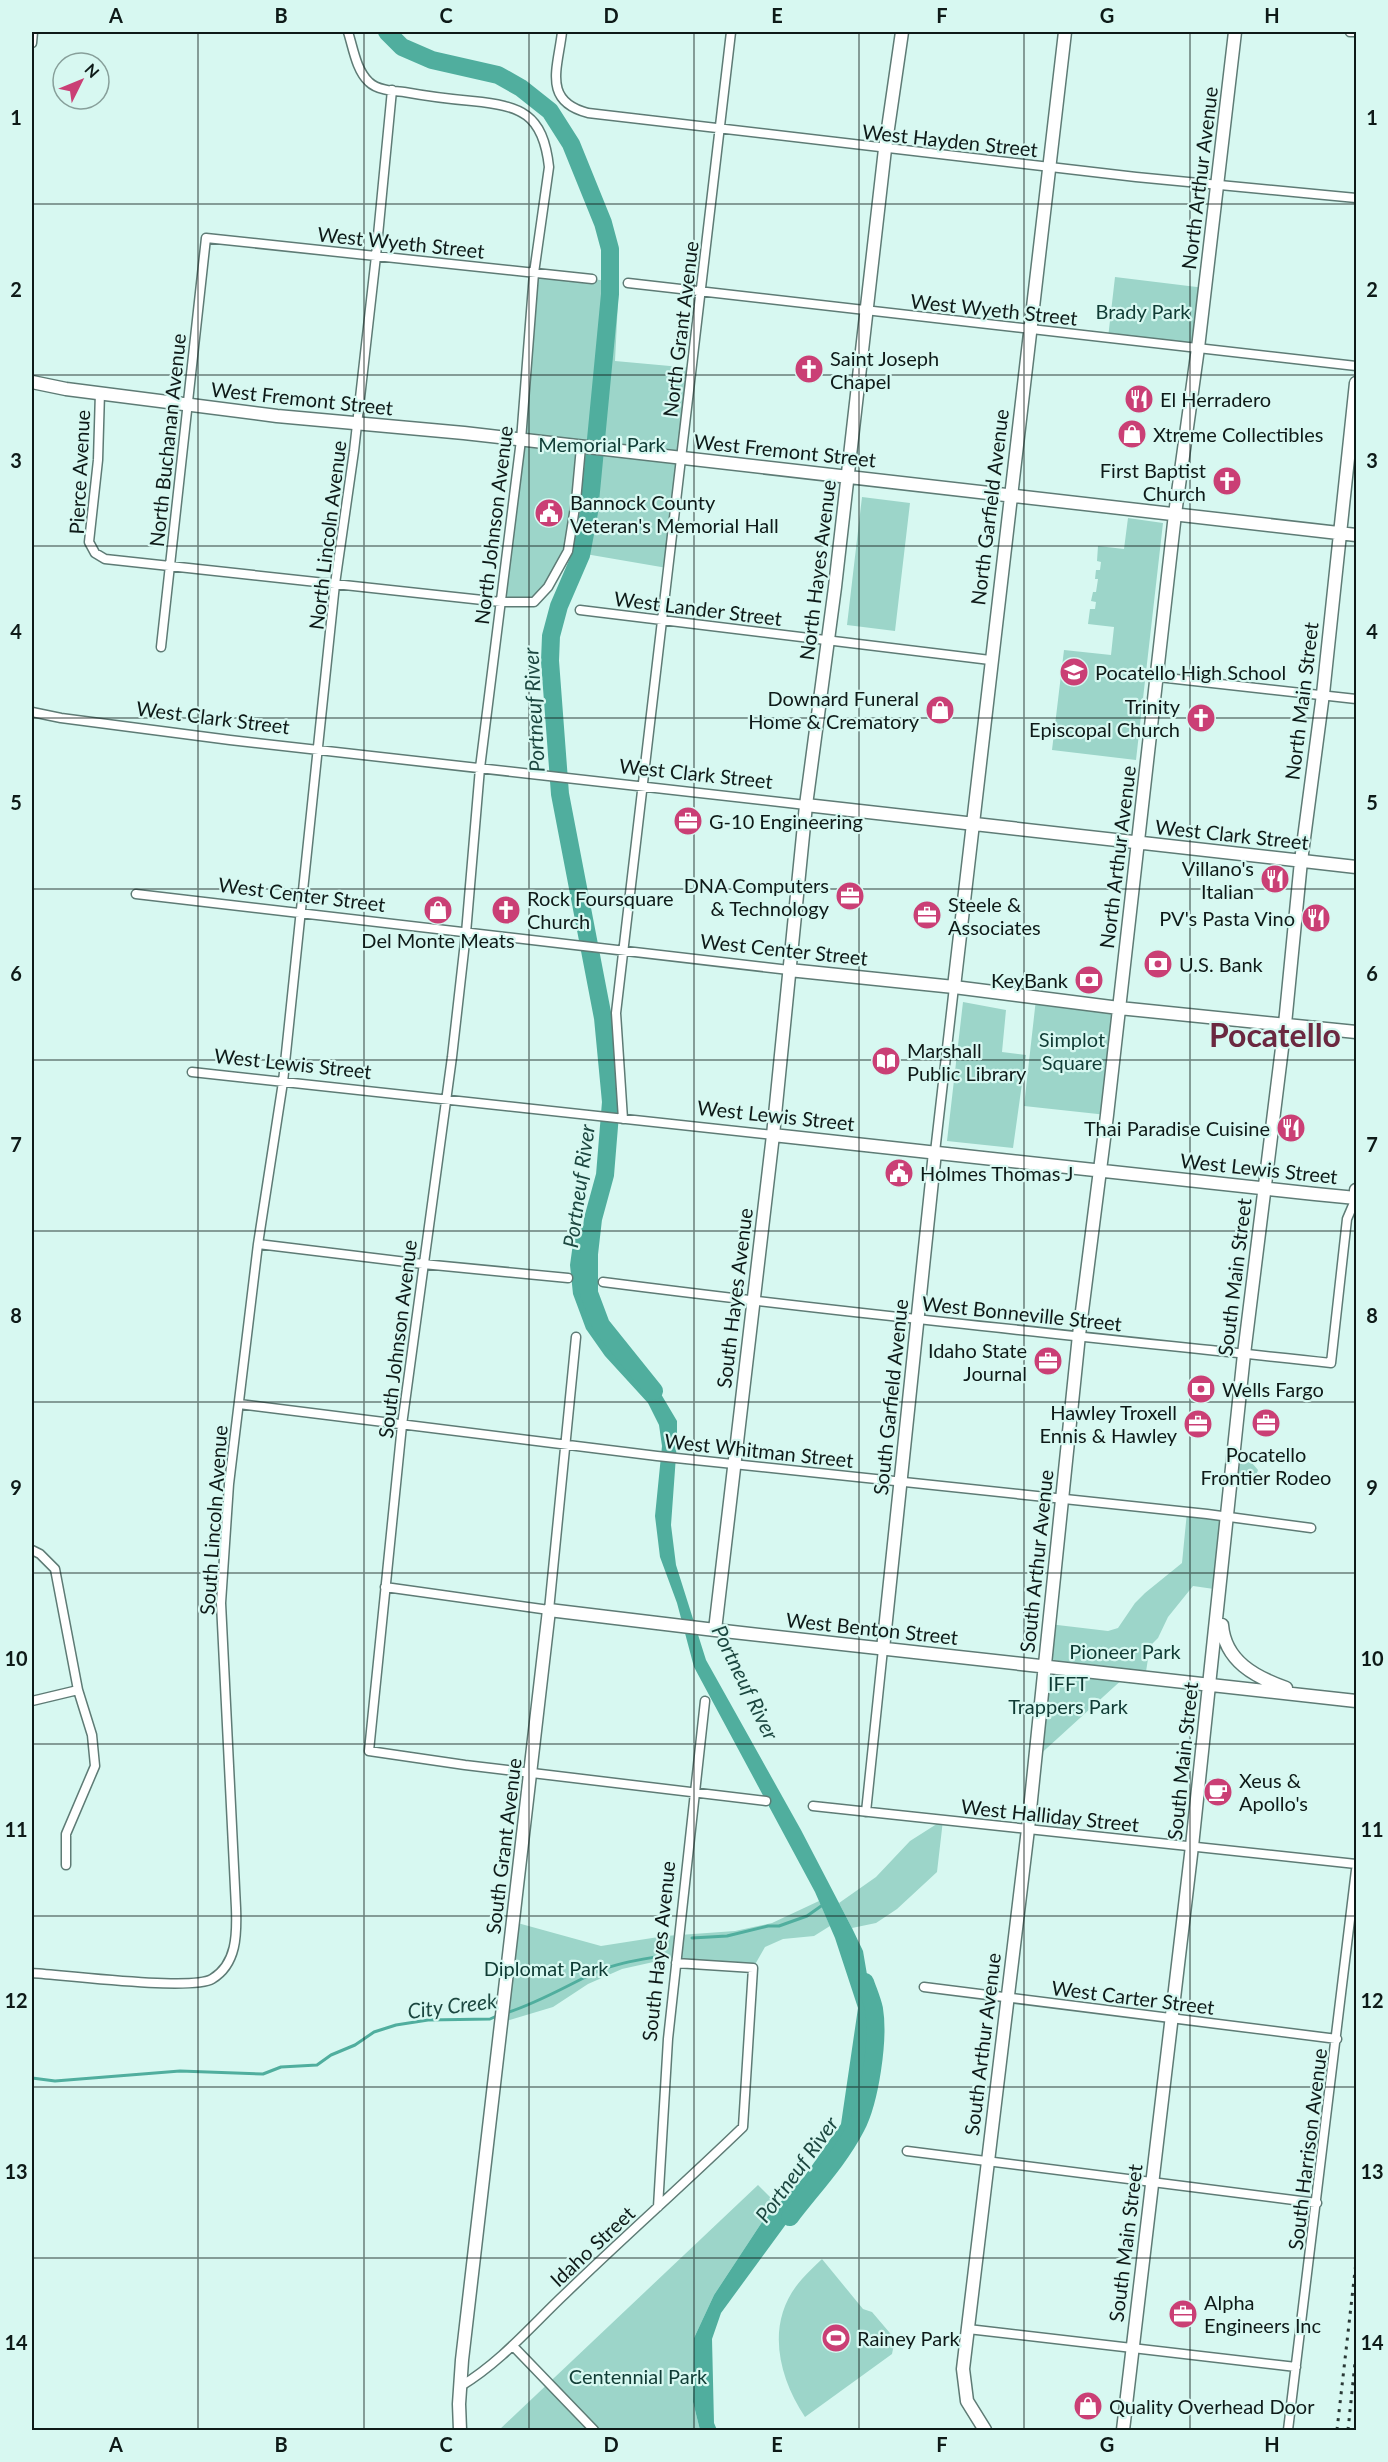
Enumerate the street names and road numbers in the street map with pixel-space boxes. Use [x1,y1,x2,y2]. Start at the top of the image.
street label: North Arthur Avenue [1176,85,1222,271]
street label: West Hayden Street [861,119,1039,161]
street label: West Wyeth Street [316,221,486,263]
street label: North Grant Avenue [657,240,703,418]
street label: West Wyeth Street [909,288,1079,330]
street label: North Buchanan Avenue [144,332,190,548]
street label: West Fremont Street [210,377,394,419]
street label: North Garfield Avenue [965,408,1013,606]
street label: Pierce Avenue [64,409,94,535]
street label: North Johnson Avenue [469,424,517,626]
street label: West Fremont Street [693,429,877,471]
street label: North Lincoln Avenue [303,439,351,631]
street label: North Hayes Avenue [794,478,840,662]
street label: West Lander Street [613,586,783,630]
street label: North Main Street [1279,621,1323,781]
street label: West Clark Street [135,696,291,738]
street label: West Clark Street [618,753,774,793]
street label: North Arthur Avenue [1094,764,1140,950]
street label: West Clark Street [1154,814,1310,854]
street label: West Center Street [217,872,387,916]
street label: West Center Street [699,928,869,970]
street label: West Lewis Street [213,1043,373,1083]
street label: West Lewis Street [696,1095,856,1135]
street label: West Lewis Street [1179,1148,1339,1188]
street label: South Main Street [1212,1197,1256,1357]
street label: South Hayes Avenue [711,1207,757,1389]
street label: South Johnson Avenue [373,1238,421,1440]
street label: West Bonneville Street [921,1291,1123,1335]
street label: South Garfield Avenue [868,1298,912,1496]
street label: South Lincoln Avenue [194,1424,232,1616]
street label: West Whitman Street [663,1428,855,1472]
street label: South Arthur Avenue [1014,1468,1058,1654]
street label: West Benton Street [785,1607,959,1649]
street label: South Main Street [1162,1681,1202,1841]
street label: South Grant Avenue [480,1757,526,1935]
street label: West Halliday Street [960,1794,1140,1836]
street label: South Hayes Avenue [637,1860,679,2042]
street label: South Arthur Avenue [959,1951,1005,2137]
street label: West Carter Street [1050,1975,1216,2019]
street label: South Harrison Avenue [1283,2047,1331,2251]
street label: South Main Street [1103,2163,1147,2323]
street label: Idaho Street [545,2201,639,2291]

